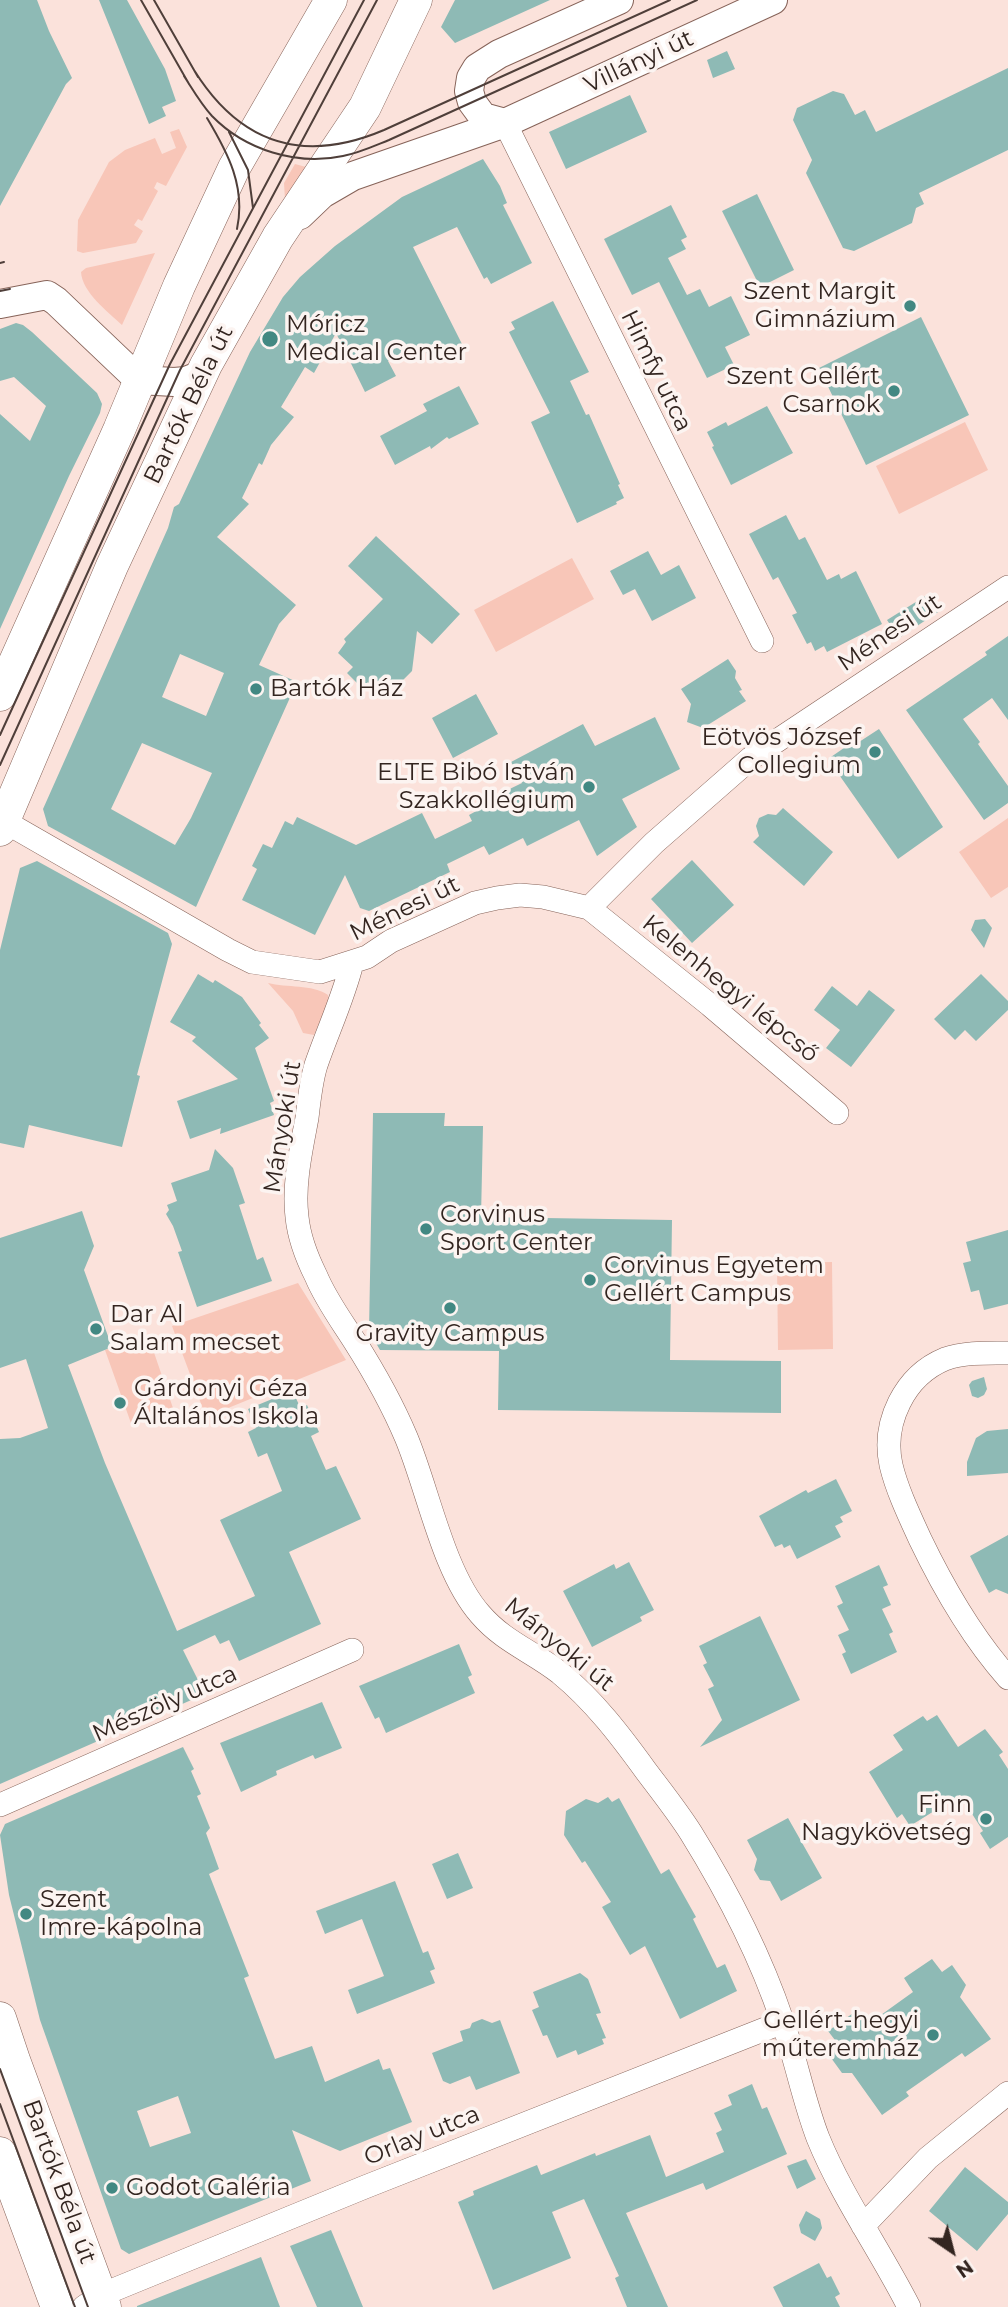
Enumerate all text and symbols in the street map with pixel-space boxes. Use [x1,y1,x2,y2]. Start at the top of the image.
street label: Villányi út [580,24,698,100]
place label: Szent Margit Gimnázium [744,278,896,334]
marker: Szent Margit Gimnázium [902,298,918,314]
street label: Himfy utca [614,305,698,437]
place label: Móricz Medical Center [286,311,467,367]
street label: Bartók Béla út [138,321,240,489]
marker: Móricz Medical Center [260,329,280,349]
place label: Szent Gellért Csarnok [726,363,880,419]
marker: Szent Gellért Csarnok [886,383,902,399]
street label: Ménesi út [833,588,947,678]
place label: Bartók Ház [270,675,403,703]
marker: Bartók Ház [248,681,264,697]
place label: Eötvös József Collegium [701,724,861,780]
marker: Eötvös József Collegium [867,744,883,760]
place label: ELTE Bibó István Szakkollégium [377,759,575,815]
marker: ELTE Bibó István Szakkollégium [581,779,597,795]
street label: Ménesi út [345,870,465,948]
street label: Kelenhegyi lépcső [636,909,824,1069]
street label: Mányoki út [258,1059,308,1195]
place label: Corvinus Sport Center [440,1201,593,1257]
marker: Corvinus Sport Center [418,1221,434,1237]
place label: Corvinus Egyetem Gellért Campus [604,1252,824,1308]
marker: Corvinus Egyetem Gellért Campus [582,1272,598,1288]
marker: Gravity Campus [442,1300,458,1316]
place label: Dar Al Salam mecset [110,1301,281,1357]
place label: Gravity Campus [355,1320,545,1348]
marker: Dar Al Salam mecset [88,1321,104,1337]
place label: Gárdonyi Géza Általános Iskola [134,1375,319,1431]
marker: Gárdonyi Géza Általános Iskola [112,1395,128,1411]
street label: Mányoki út [498,1592,620,1698]
street label: Mészöly utca [88,1659,242,1749]
place label: Finn Nagykövetség [801,1791,972,1847]
marker: Finn Nagykövetség [978,1811,994,1827]
place label: Szent Imre-kápolna [40,1886,202,1942]
marker: Szent Imre-kápolna [18,1906,34,1922]
place label: Gellért-hegyi műteremház [762,2007,919,2063]
marker: Gellért-hegyi műteremház [925,2027,941,2043]
street label: Bartók Béla út [16,2096,102,2268]
street label: Orlay utca [360,2100,484,2172]
place label: Godot Galéria [126,2174,291,2202]
marker: Godot Galéria [104,2180,120,2196]
north arrow [917,2216,987,2286]
text: N [951,2255,977,2282]

